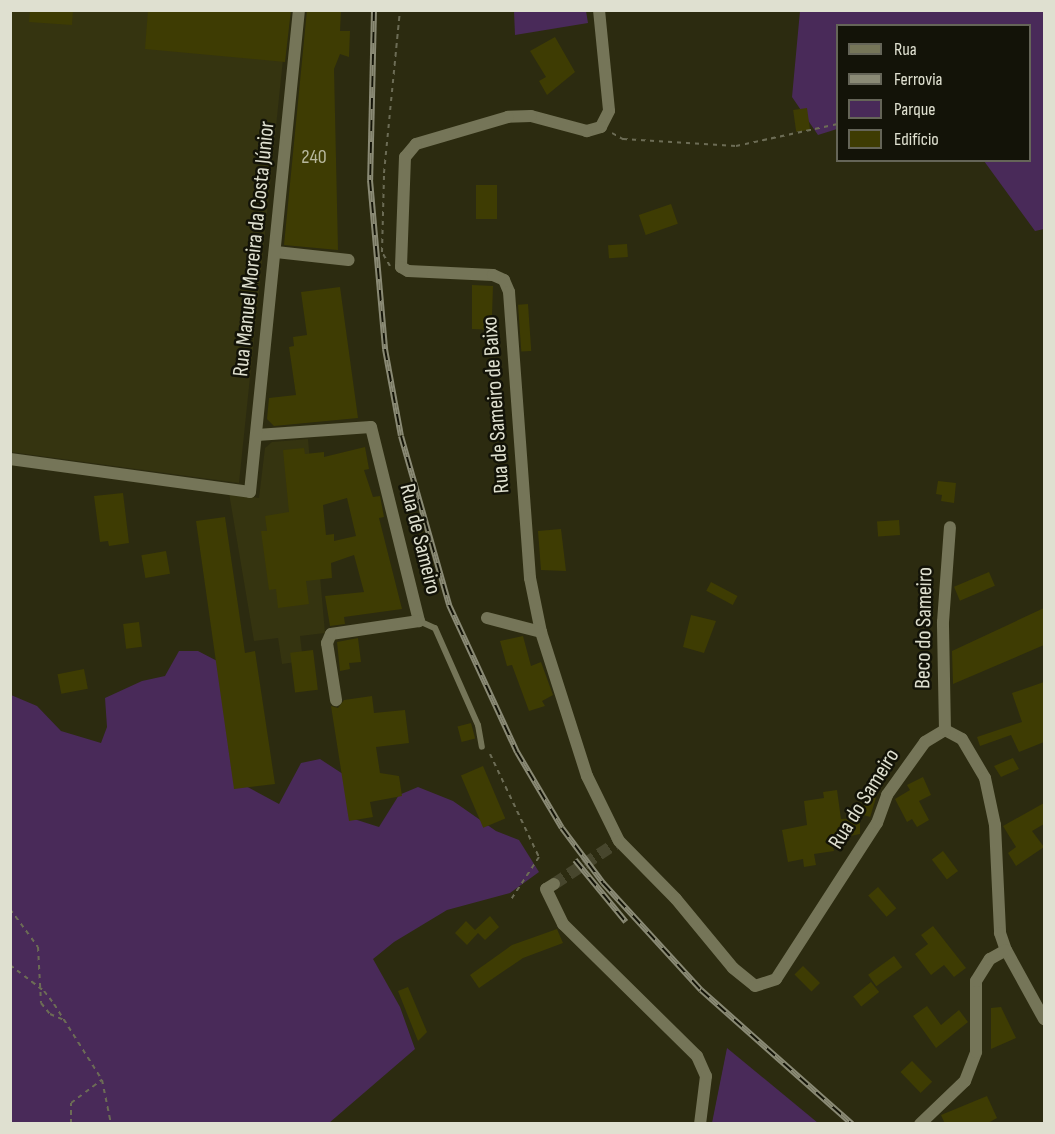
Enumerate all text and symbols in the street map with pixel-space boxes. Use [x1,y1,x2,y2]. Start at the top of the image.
legend [836,24,1031,162]
text: Rua [894,39,917,60]
text: Ferrovia [894,69,942,90]
text: Parque [894,99,935,120]
street label: Rua Manuel Moreira da Costa Júnior [227,120,281,378]
text: Edifício [894,129,939,150]
house number: 240 [301,145,327,169]
street label: Rua de Sameiro de Baixo [477,316,515,494]
street label: Rua de Sameiro [394,481,446,597]
street label: Beco do Sameiro [910,567,938,689]
street label: Rua do Sameiro [823,744,905,854]

